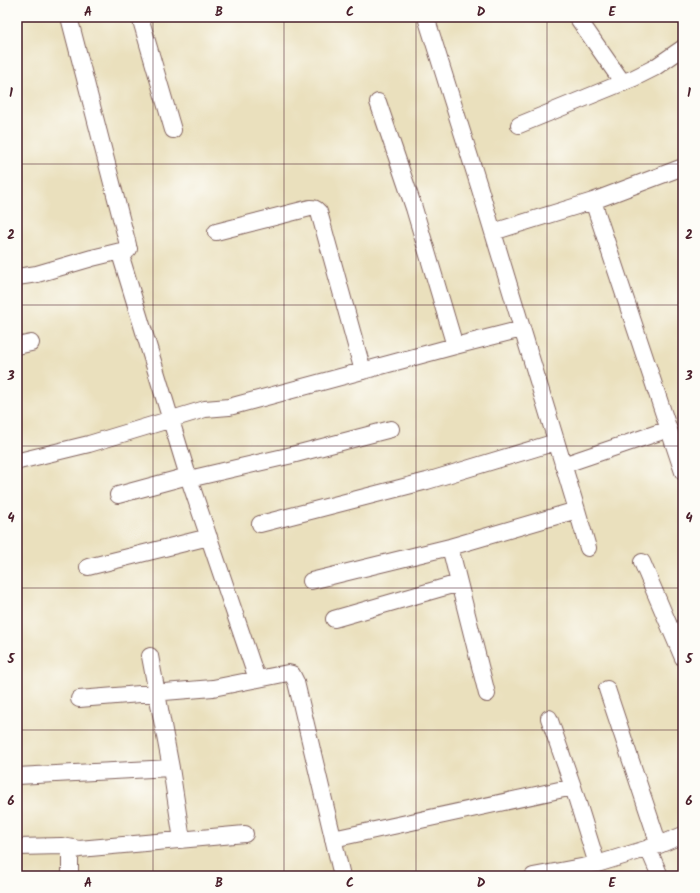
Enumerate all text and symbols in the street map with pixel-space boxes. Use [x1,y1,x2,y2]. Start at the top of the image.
text: A [84,2,92,23]
text: B [215,2,223,23]
text: C [346,2,354,23]
text: D [477,2,486,23]
text: E [608,2,616,23]
text: 1 [9,83,13,104]
text: 1 [687,83,691,104]
text: 2 [7,225,15,246]
text: 2 [685,225,693,246]
text: 3 [6,366,15,387]
text: 3 [684,366,693,387]
text: 4 [7,508,15,529]
text: 4 [685,508,693,529]
text: 5 [7,649,16,670]
text: 5 [685,649,694,670]
text: 6 [7,791,15,812]
text: 6 [685,791,693,812]
text: A [84,873,92,893]
text: B [215,873,223,893]
text: C [346,873,354,893]
text: D [477,873,486,893]
text: E [608,873,616,893]

